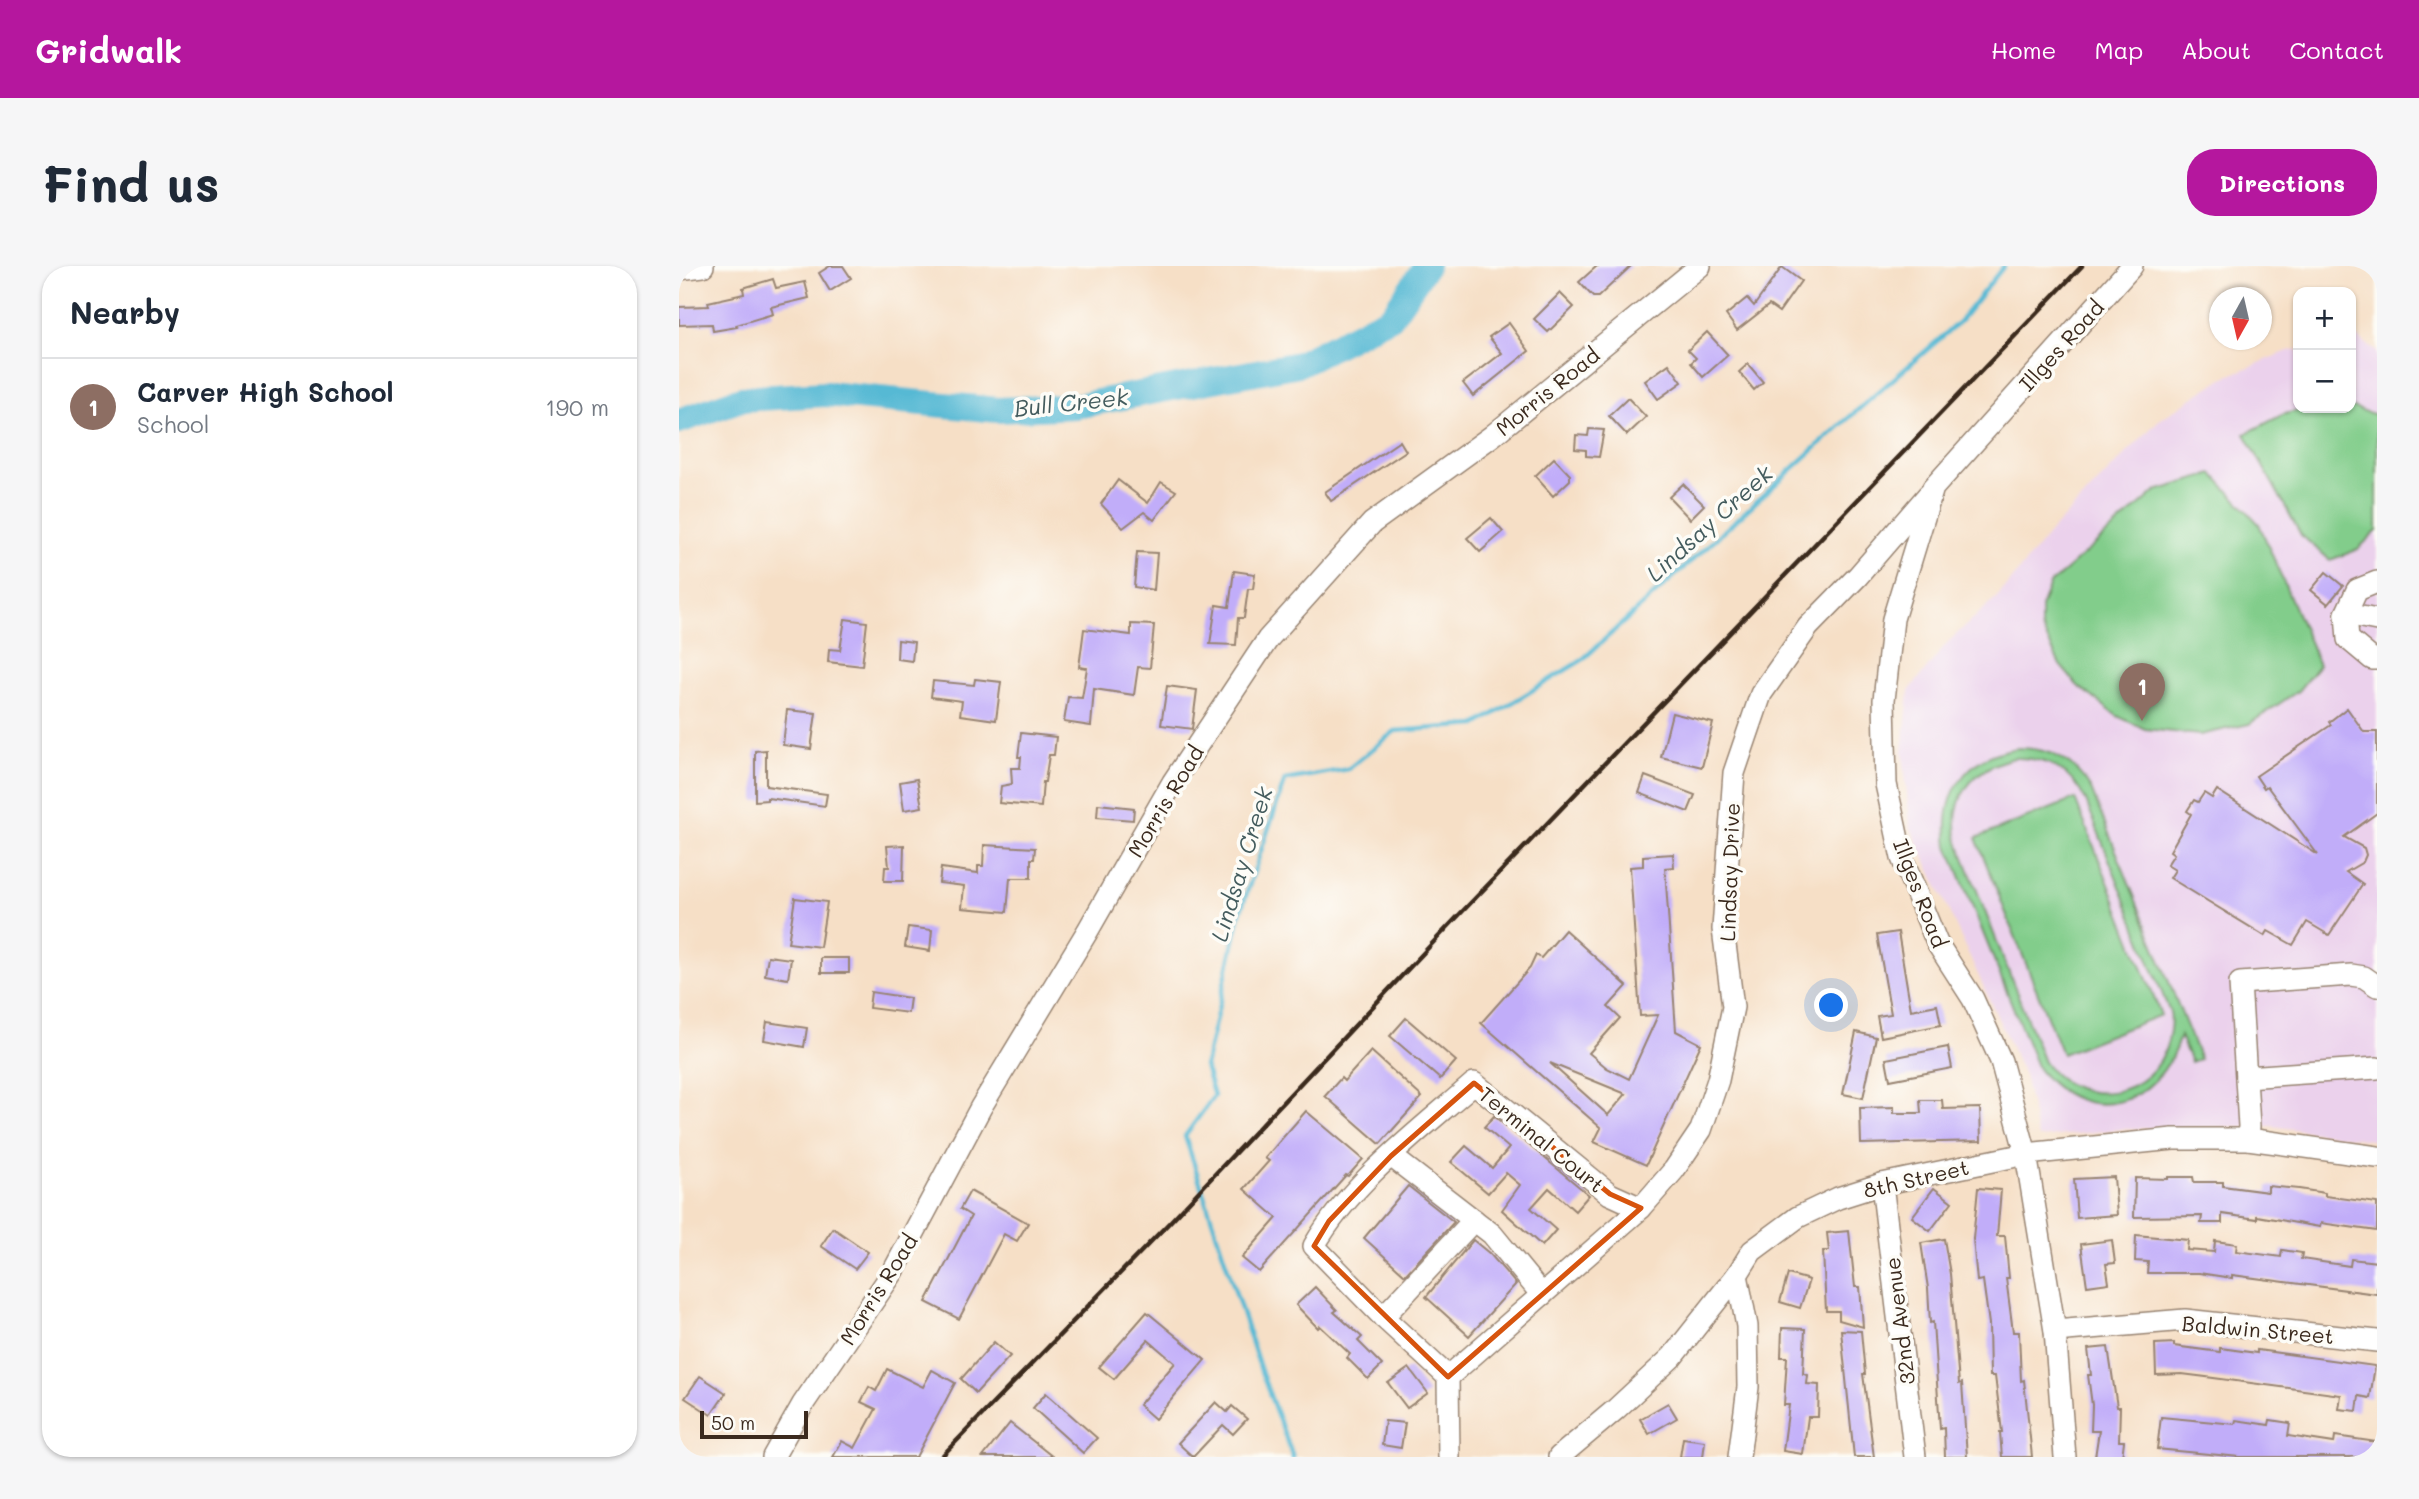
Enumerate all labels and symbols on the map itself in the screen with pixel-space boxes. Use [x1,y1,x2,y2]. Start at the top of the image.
north arrow [2209,287,2272,350]
street label: Illges Road [2013,294,2109,396]
street label: Morris Road [1490,341,1604,441]
water label: Bull Creek [1013,381,1130,423]
water label: Lindsay Creek [1640,458,1779,588]
pin: 1 [2119,663,2165,721]
street label: Morris Road [1121,740,1209,862]
water label: Lindsay Creek [1203,782,1279,945]
street label: Lindsay Drive [1713,802,1745,942]
street label: Illges Road [1888,835,1954,951]
your location [1814,988,1848,1022]
street label: Terminal Court [1474,1080,1610,1198]
street label: 8th Street [1861,1153,1971,1203]
street label: Morris Road [833,1228,923,1350]
street label: 32nd Avenue [1878,1256,1920,1386]
street label: Baldwin Street [2181,1309,2335,1349]
scale bar [700,1408,809,1440]

